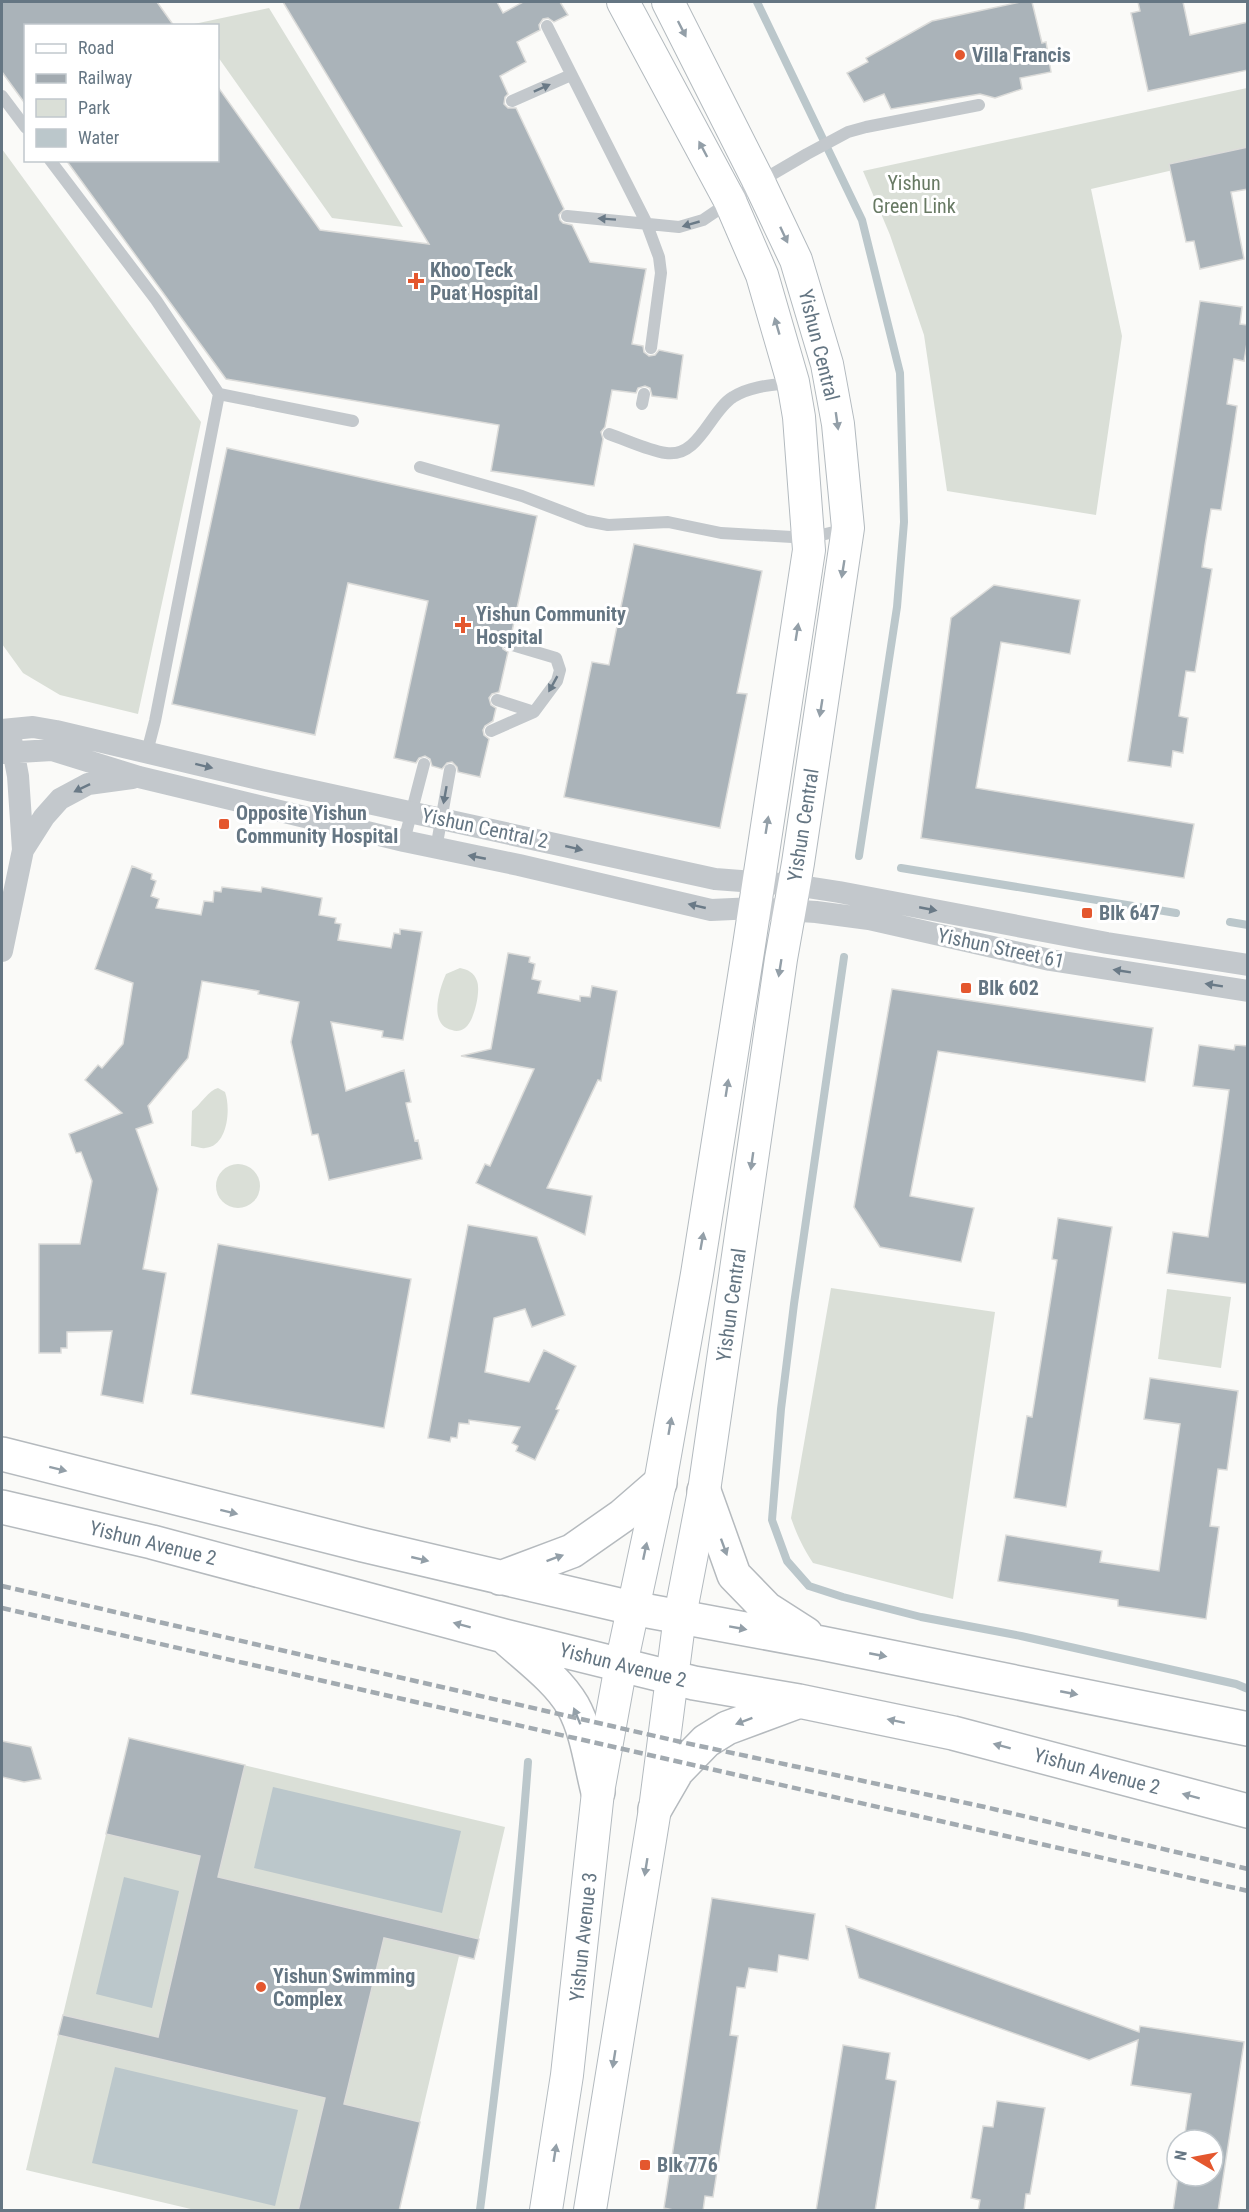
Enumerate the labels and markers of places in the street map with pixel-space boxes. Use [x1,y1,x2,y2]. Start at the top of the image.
place label: Villa Francis [972,43,1071,67]
marker: Villa Francis [953,48,967,62]
place label: Khoo Teck Puat Hospital [430,258,538,305]
marker: Khoo Teck Puat Hospital [407,272,425,290]
place label: Yishun Community Hospital [476,602,626,649]
marker: Yishun Community Hospital [454,616,472,634]
place label: Opposite Yishun Community Hospital [236,801,398,848]
marker: Opposite Yishun Community Hospital [217,817,231,831]
place label: Blk 647 [1099,901,1160,925]
marker: Blk 647 [1080,906,1094,920]
place label: Blk 602 [978,976,1039,1000]
marker: Blk 602 [959,981,973,995]
place label: Yishun Swimming Complex [273,1964,415,2011]
marker: Yishun Swimming Complex [254,1980,268,1994]
place label: Blk 776 [657,2153,718,2177]
marker: Blk 776 [638,2158,652,2172]

